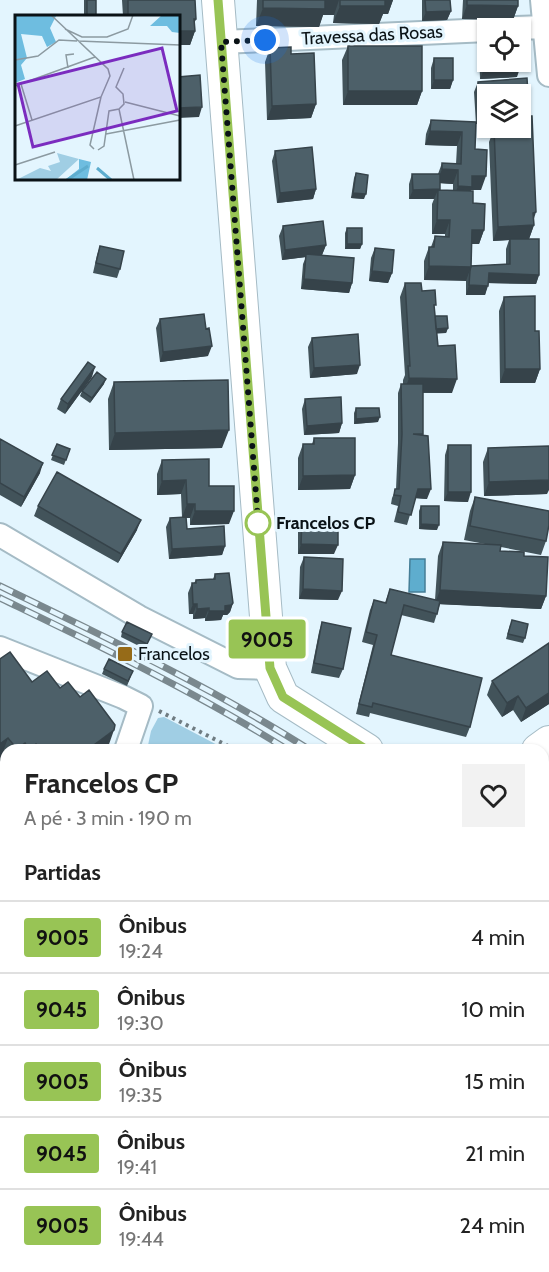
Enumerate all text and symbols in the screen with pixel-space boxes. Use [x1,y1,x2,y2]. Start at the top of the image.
inset map [15,15,180,180]
map controls [477,18,531,138]
button: locate [477,18,531,72]
street label: Travessa das Rosas [301,20,443,50]
your location [250,25,280,55]
button: layers [477,84,531,138]
marker: Francelos CP [245,510,271,536]
place label: Francelos CP [276,512,375,534]
line badge: 9005 [225,620,309,658]
text: 9005 [241,627,293,652]
place label: Francelos [138,643,210,665]
marker: Francelos [116,645,134,663]
button: heart [462,764,525,827]
text: Francelos CP [24,766,178,800]
text: A pé · 3 min · 190 m [24,806,192,830]
text: Partidas [24,859,101,886]
text: Ônibus [119,912,187,939]
text: 4 min [471,924,525,951]
text: 9005 [36,925,89,950]
text: 19:24 [119,939,163,963]
text: Ônibus [117,984,185,1011]
text: 10 min [461,996,525,1023]
text: 9045 [36,997,87,1022]
text: 19:30 [117,1011,164,1035]
text: Ônibus [119,1056,187,1083]
text: 15 min [465,1068,525,1095]
text: 9005 [36,1069,89,1094]
text: 19:35 [119,1083,162,1107]
text: Ônibus [117,1128,185,1155]
text: 21 min [465,1140,525,1167]
text: 9045 [36,1141,87,1166]
text: 19:41 [117,1155,157,1179]
text: Ônibus [119,1200,187,1227]
text: 24 min [460,1212,525,1239]
text: 9005 [36,1213,89,1238]
text: 19:44 [119,1227,164,1251]

